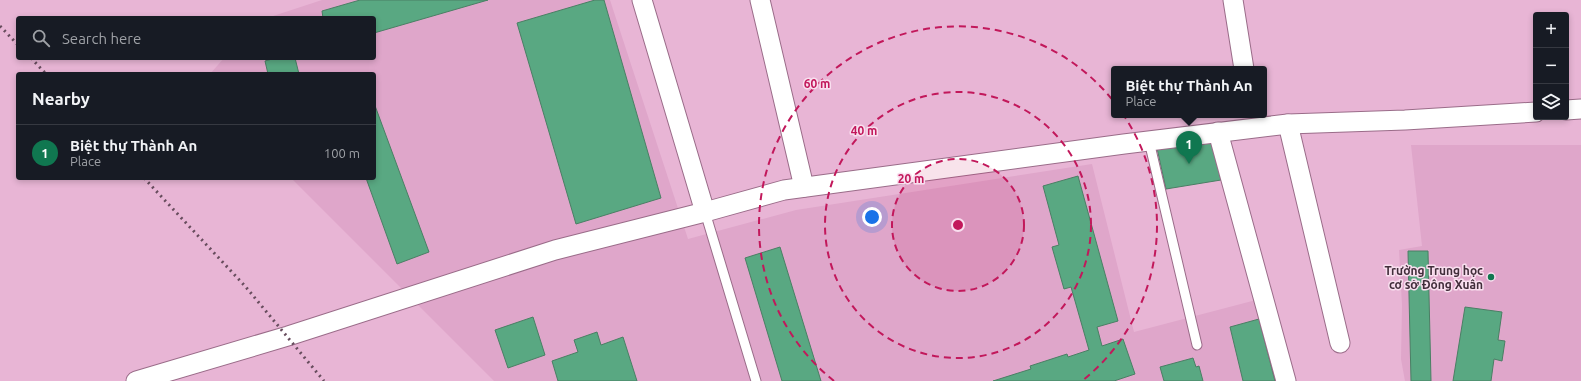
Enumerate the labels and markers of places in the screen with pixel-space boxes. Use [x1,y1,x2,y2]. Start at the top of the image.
pin: 1 [1176,131,1202,164]
centre of rings [951,218,965,232]
place label: Trường Trung học cơ sở Đông Xuân [1385,264,1483,291]
marker: Trường Trung học cơ sở Đông Xuân [1486,272,1496,282]

